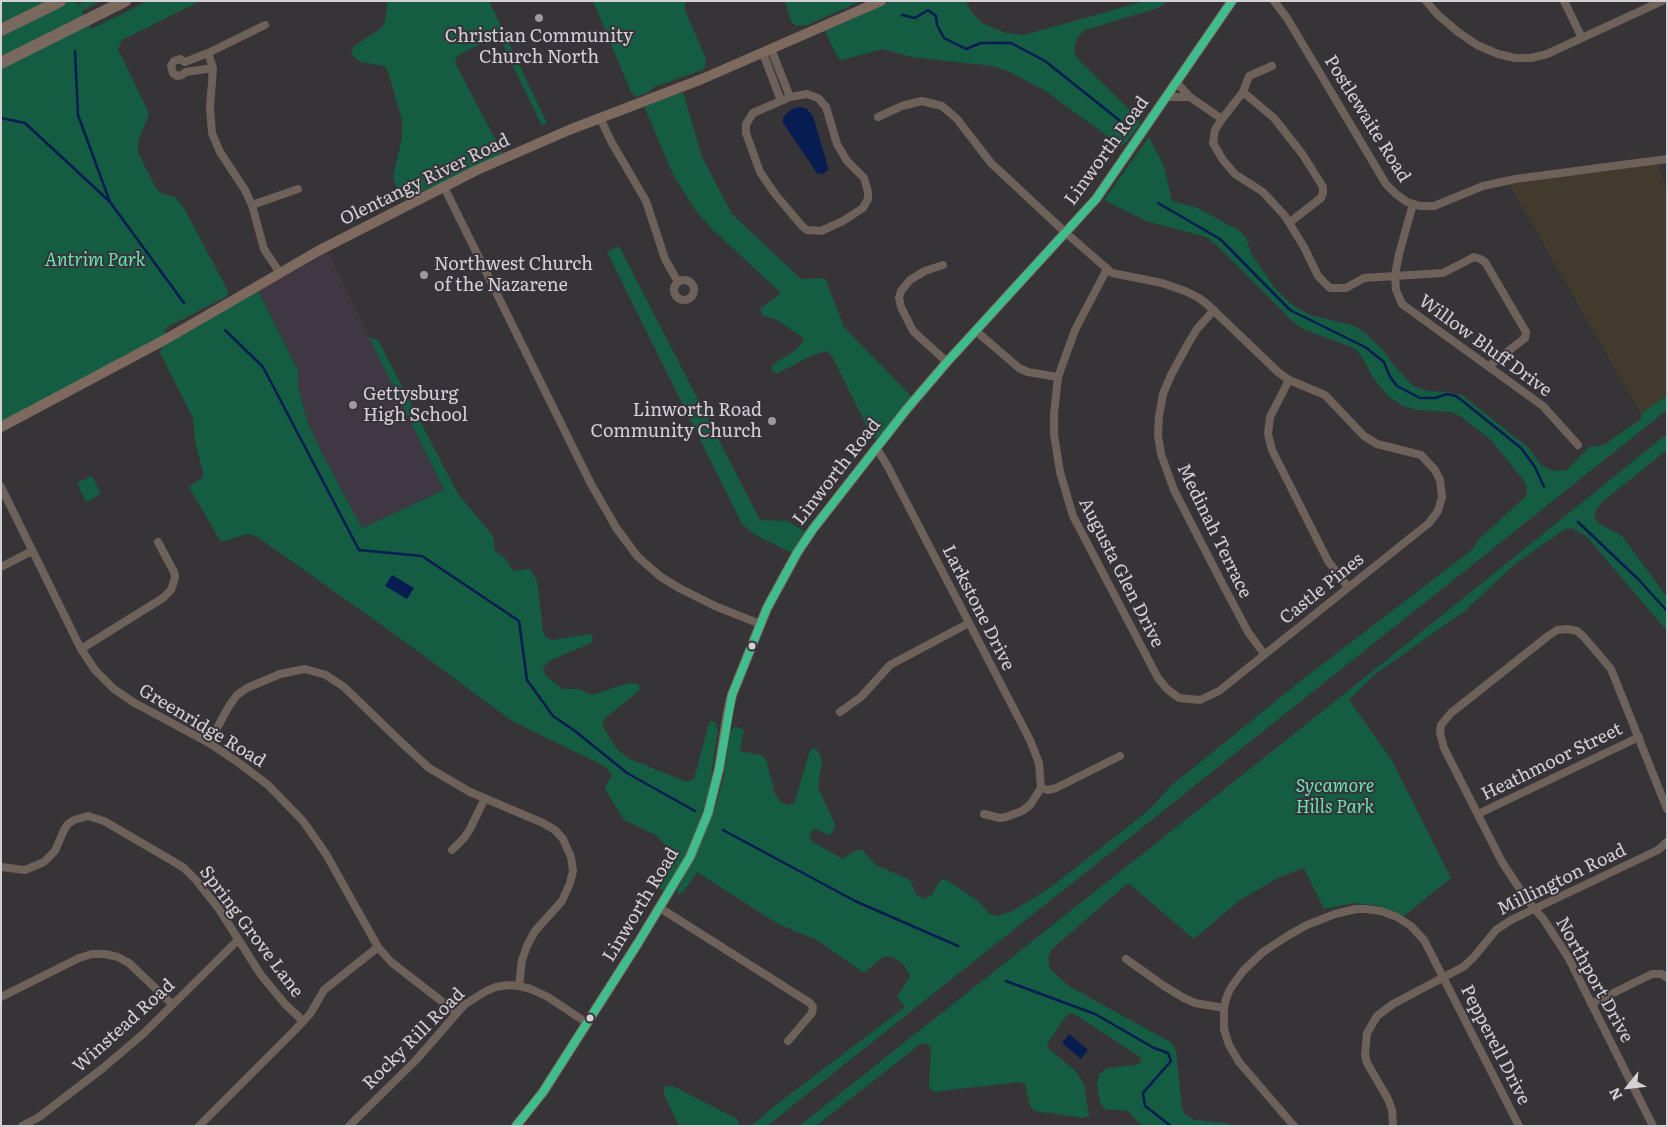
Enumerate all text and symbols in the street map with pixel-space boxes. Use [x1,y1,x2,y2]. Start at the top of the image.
marker: Christian Community Church North [533,12,545,24]
place label: Christian Community Church North [445,26,633,68]
street label: Postlewaite Road [1319,52,1415,186]
street label: Linworth Road [1060,92,1154,210]
street label: Olentangy River Road [337,130,513,230]
park label: Antrim Park [44,250,146,272]
place label: Northwest Church of the Nazarene [434,254,593,296]
marker: Northwest Church of the Nazarene [418,269,430,281]
street label: Willow Bluff Drive [1414,290,1556,402]
place label: Gettysburg High School [363,384,468,426]
marker: Gettysburg High School [347,399,359,411]
place label: Linworth Road Community Church [590,400,762,442]
street label: Linworth Road [789,414,885,530]
marker: Linworth Road Community Church [766,415,778,427]
street label: Medinah Terrace [1172,460,1256,602]
street label: Augusta Glen Drive [1074,495,1168,651]
street label: Larkstone Drive [937,542,1019,674]
street label: Castle Pines [1276,549,1368,629]
unlabelled marker [747,641,757,651]
street label: Greenridge Road [135,680,269,772]
street label: Heathmoor Street [1478,718,1626,806]
park label: Sycamore Hills Park [1296,776,1374,819]
street label: Millington Road [1494,839,1630,921]
street label: Linworth Road [598,844,684,966]
street label: Spring Grove Lane [194,862,308,1002]
street label: Northport Drive [1551,913,1637,1047]
street label: Winstead Road [69,975,179,1077]
street label: Pepperell Drive [1456,981,1534,1109]
street label: Rocky Rill Road [359,984,469,1094]
unlabelled marker [585,1013,595,1023]
north arrow [1603,1062,1653,1112]
text: N [1603,1084,1626,1104]

